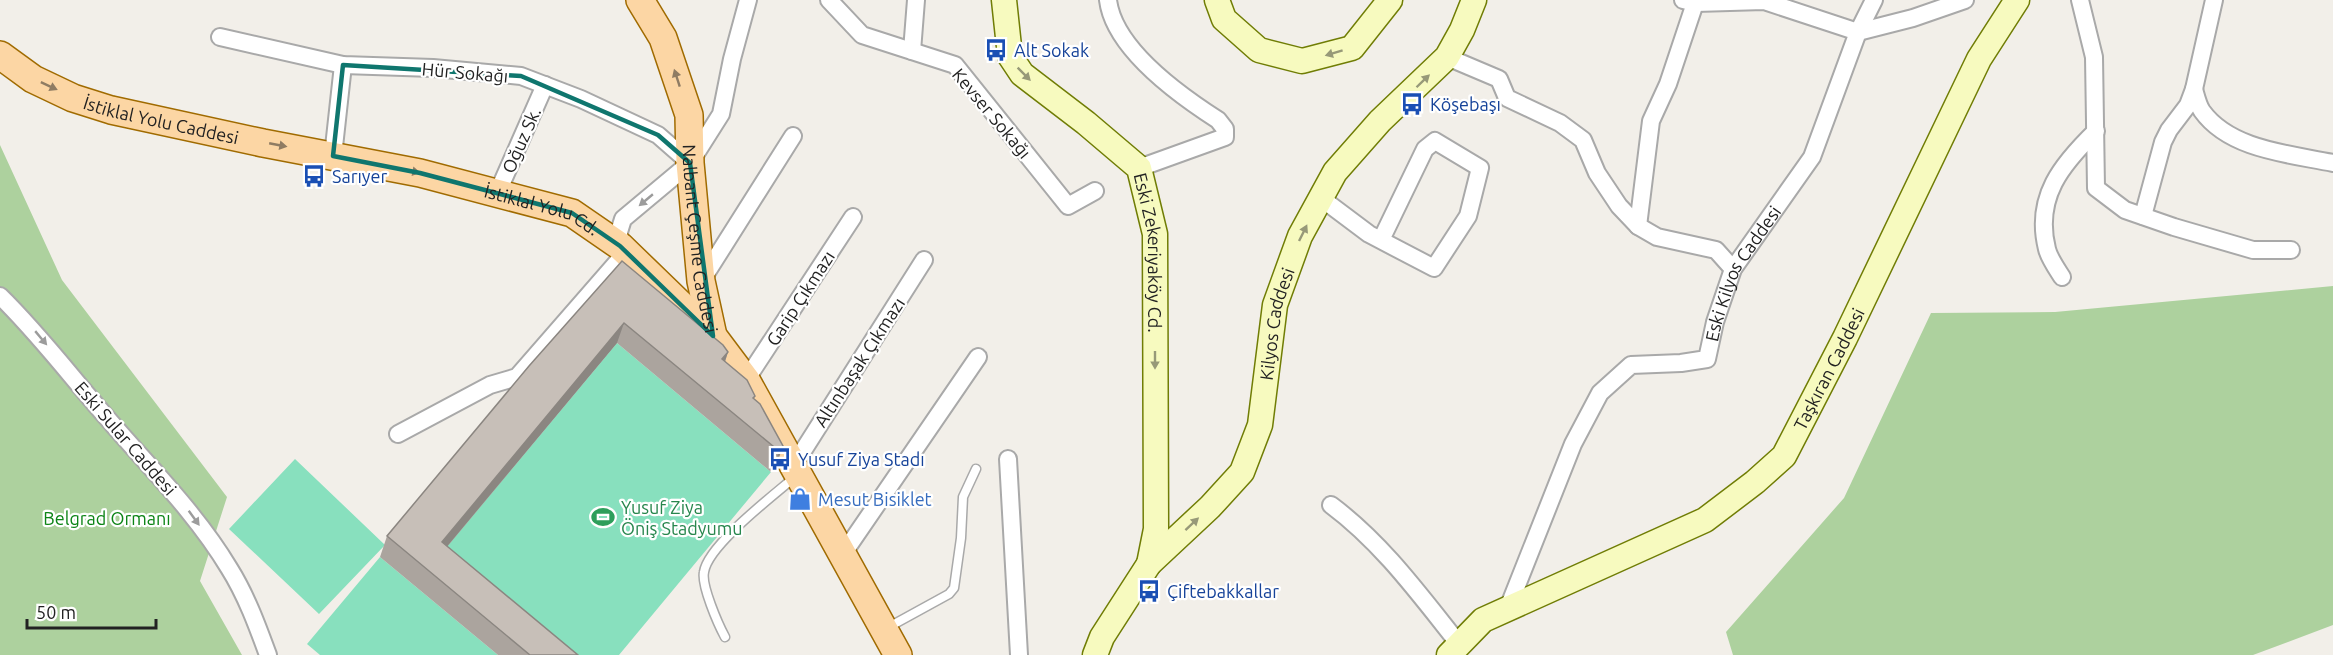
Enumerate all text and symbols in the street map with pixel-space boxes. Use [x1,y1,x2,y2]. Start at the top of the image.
bus stop icon: Alt Sokak [983,37,1009,63]
place label: Alt Sokak [1014,40,1089,60]
one-way arrow [1325,49,1343,58]
street label: Hür Sokağı [421,58,509,86]
street label: Kevser Sokağı [949,64,1035,162]
one-way arrow [1017,66,1031,80]
one-way arrow [671,69,681,87]
one-way arrow [1415,75,1429,89]
one-way arrow [41,82,58,91]
bus stop icon: Köşebaşı [1399,91,1425,117]
street label: İstiklal Yolu Caddesi [81,92,241,147]
place label: Köşebaşı [1430,94,1501,114]
street label: Oğuz Sk. [498,104,544,176]
one-way arrow [269,141,288,150]
street label: Nalbant Çeşme Caddesi [680,144,722,335]
bus stop icon: Sarıyer [301,163,327,189]
place label: Sarıyer [332,166,387,186]
one-way arrow [402,167,421,176]
street label: Eski Zekeriyaköy Cd. [1130,171,1165,333]
street label: İstiklal Yolu Cd. [482,180,603,239]
one-way arrow [639,193,654,206]
street label: Eski Kilyos Caddesi [1701,202,1785,343]
one-way arrow [1298,224,1307,241]
street label: Garip Çıkmazı [762,247,838,349]
street label: Kilyos Caddesi [1256,265,1298,381]
street label: Altınbaşak Çıkmazı [810,294,908,430]
street label: Taşkıran Caddesi [1789,305,1868,433]
one-way arrow [34,330,47,346]
one-way arrow [1150,350,1160,369]
street label: Eski Sular Caddesi [71,377,181,499]
bus stop icon: Yusuf Ziya Stadı [767,446,793,472]
place label: Yusuf Ziya Stadı [798,449,925,469]
shop icon: Mesut Bisiklet [787,486,813,512]
place label: Mesut Bisiklet [818,489,932,509]
place label: Yusuf Ziya Öniş Stadyumu [621,497,743,538]
sports icon: Yusuf Ziya Öniş Stadyumu [590,504,616,530]
park label: Belgrad Ormanı [43,508,171,528]
one-way arrow [188,510,200,526]
one-way arrow [1184,518,1199,531]
bus stop icon: Çiftebakkallar [1136,578,1162,604]
place label: Çiftebakkallar [1167,581,1279,601]
scale bar [27,592,156,630]
text: 50 m [36,602,76,622]

